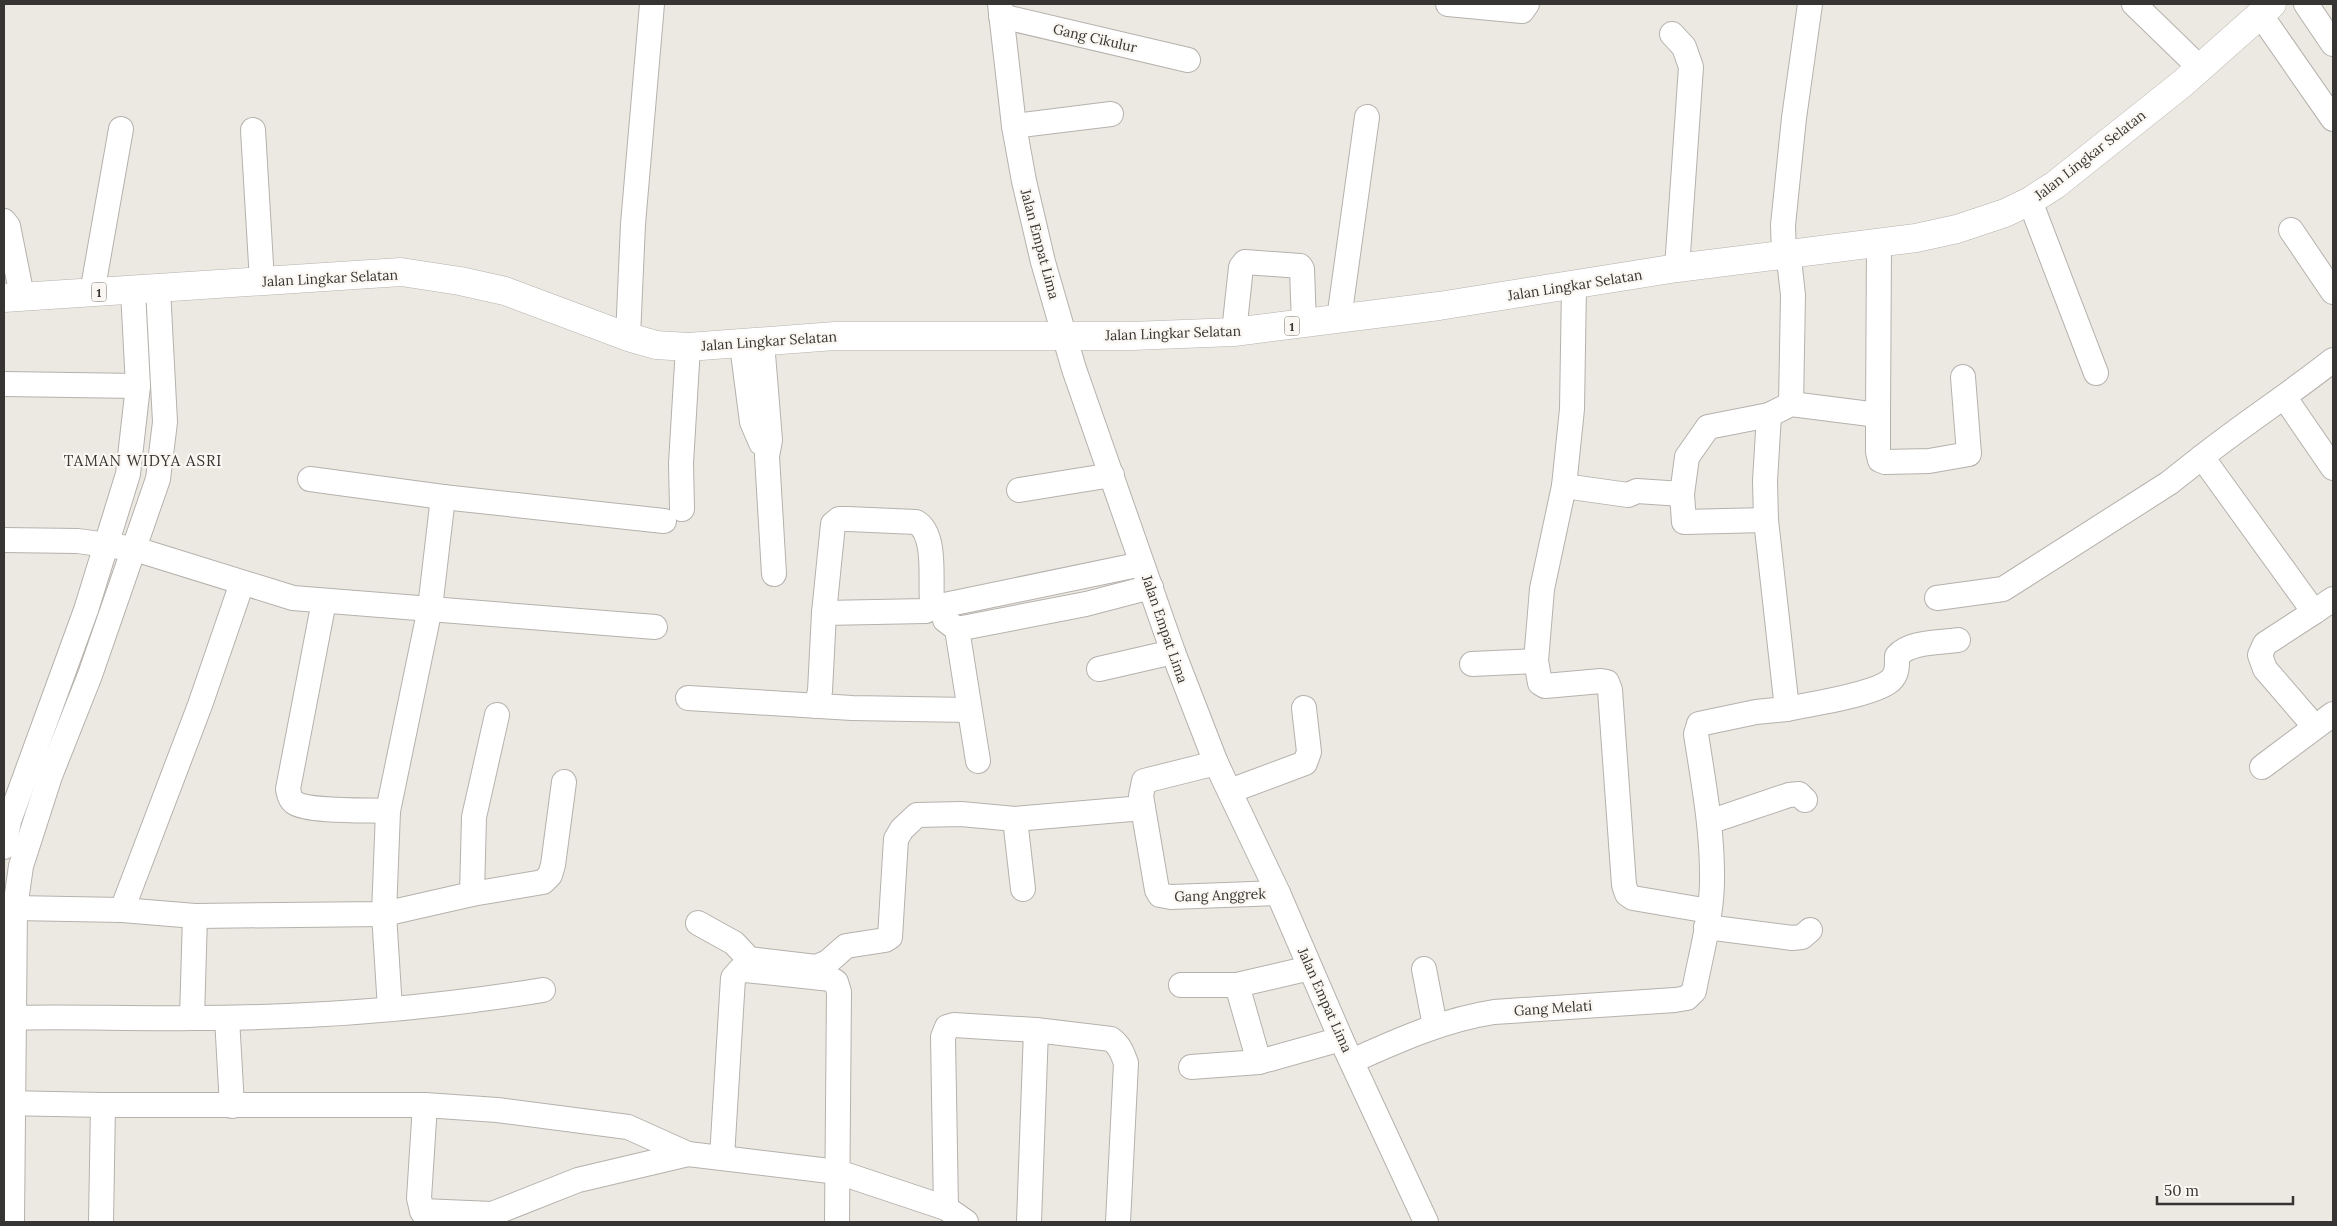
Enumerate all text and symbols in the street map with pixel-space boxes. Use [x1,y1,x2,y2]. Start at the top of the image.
street label: Gang Cikulur [1051,20,1139,56]
street label: Jalan Lingkar Selatan [2030,106,2150,205]
street label: Jalan Empat Lima [1016,186,1063,301]
street label: Jalan Lingkar Selatan [261,265,399,291]
street label: Jalan Lingkar Selatan [1505,265,1644,305]
road number: 1 [92,282,106,302]
road number: 1 [1284,316,1300,336]
street label: Jalan Lingkar Selatan [1104,322,1242,344]
street label: Jalan Lingkar Selatan [699,327,838,355]
district label: TAMAN WIDYA ASRI [64,451,222,470]
street label: Jalan Empat Lima [1138,572,1192,685]
street label: Gang Anggrek [1174,884,1267,906]
street label: Jalan Empat Lima [1293,944,1356,1055]
street label: Gang Melati [1513,996,1593,1020]
scale bar [2157,1174,2293,1206]
text: 50 m [2164,1181,2199,1200]

